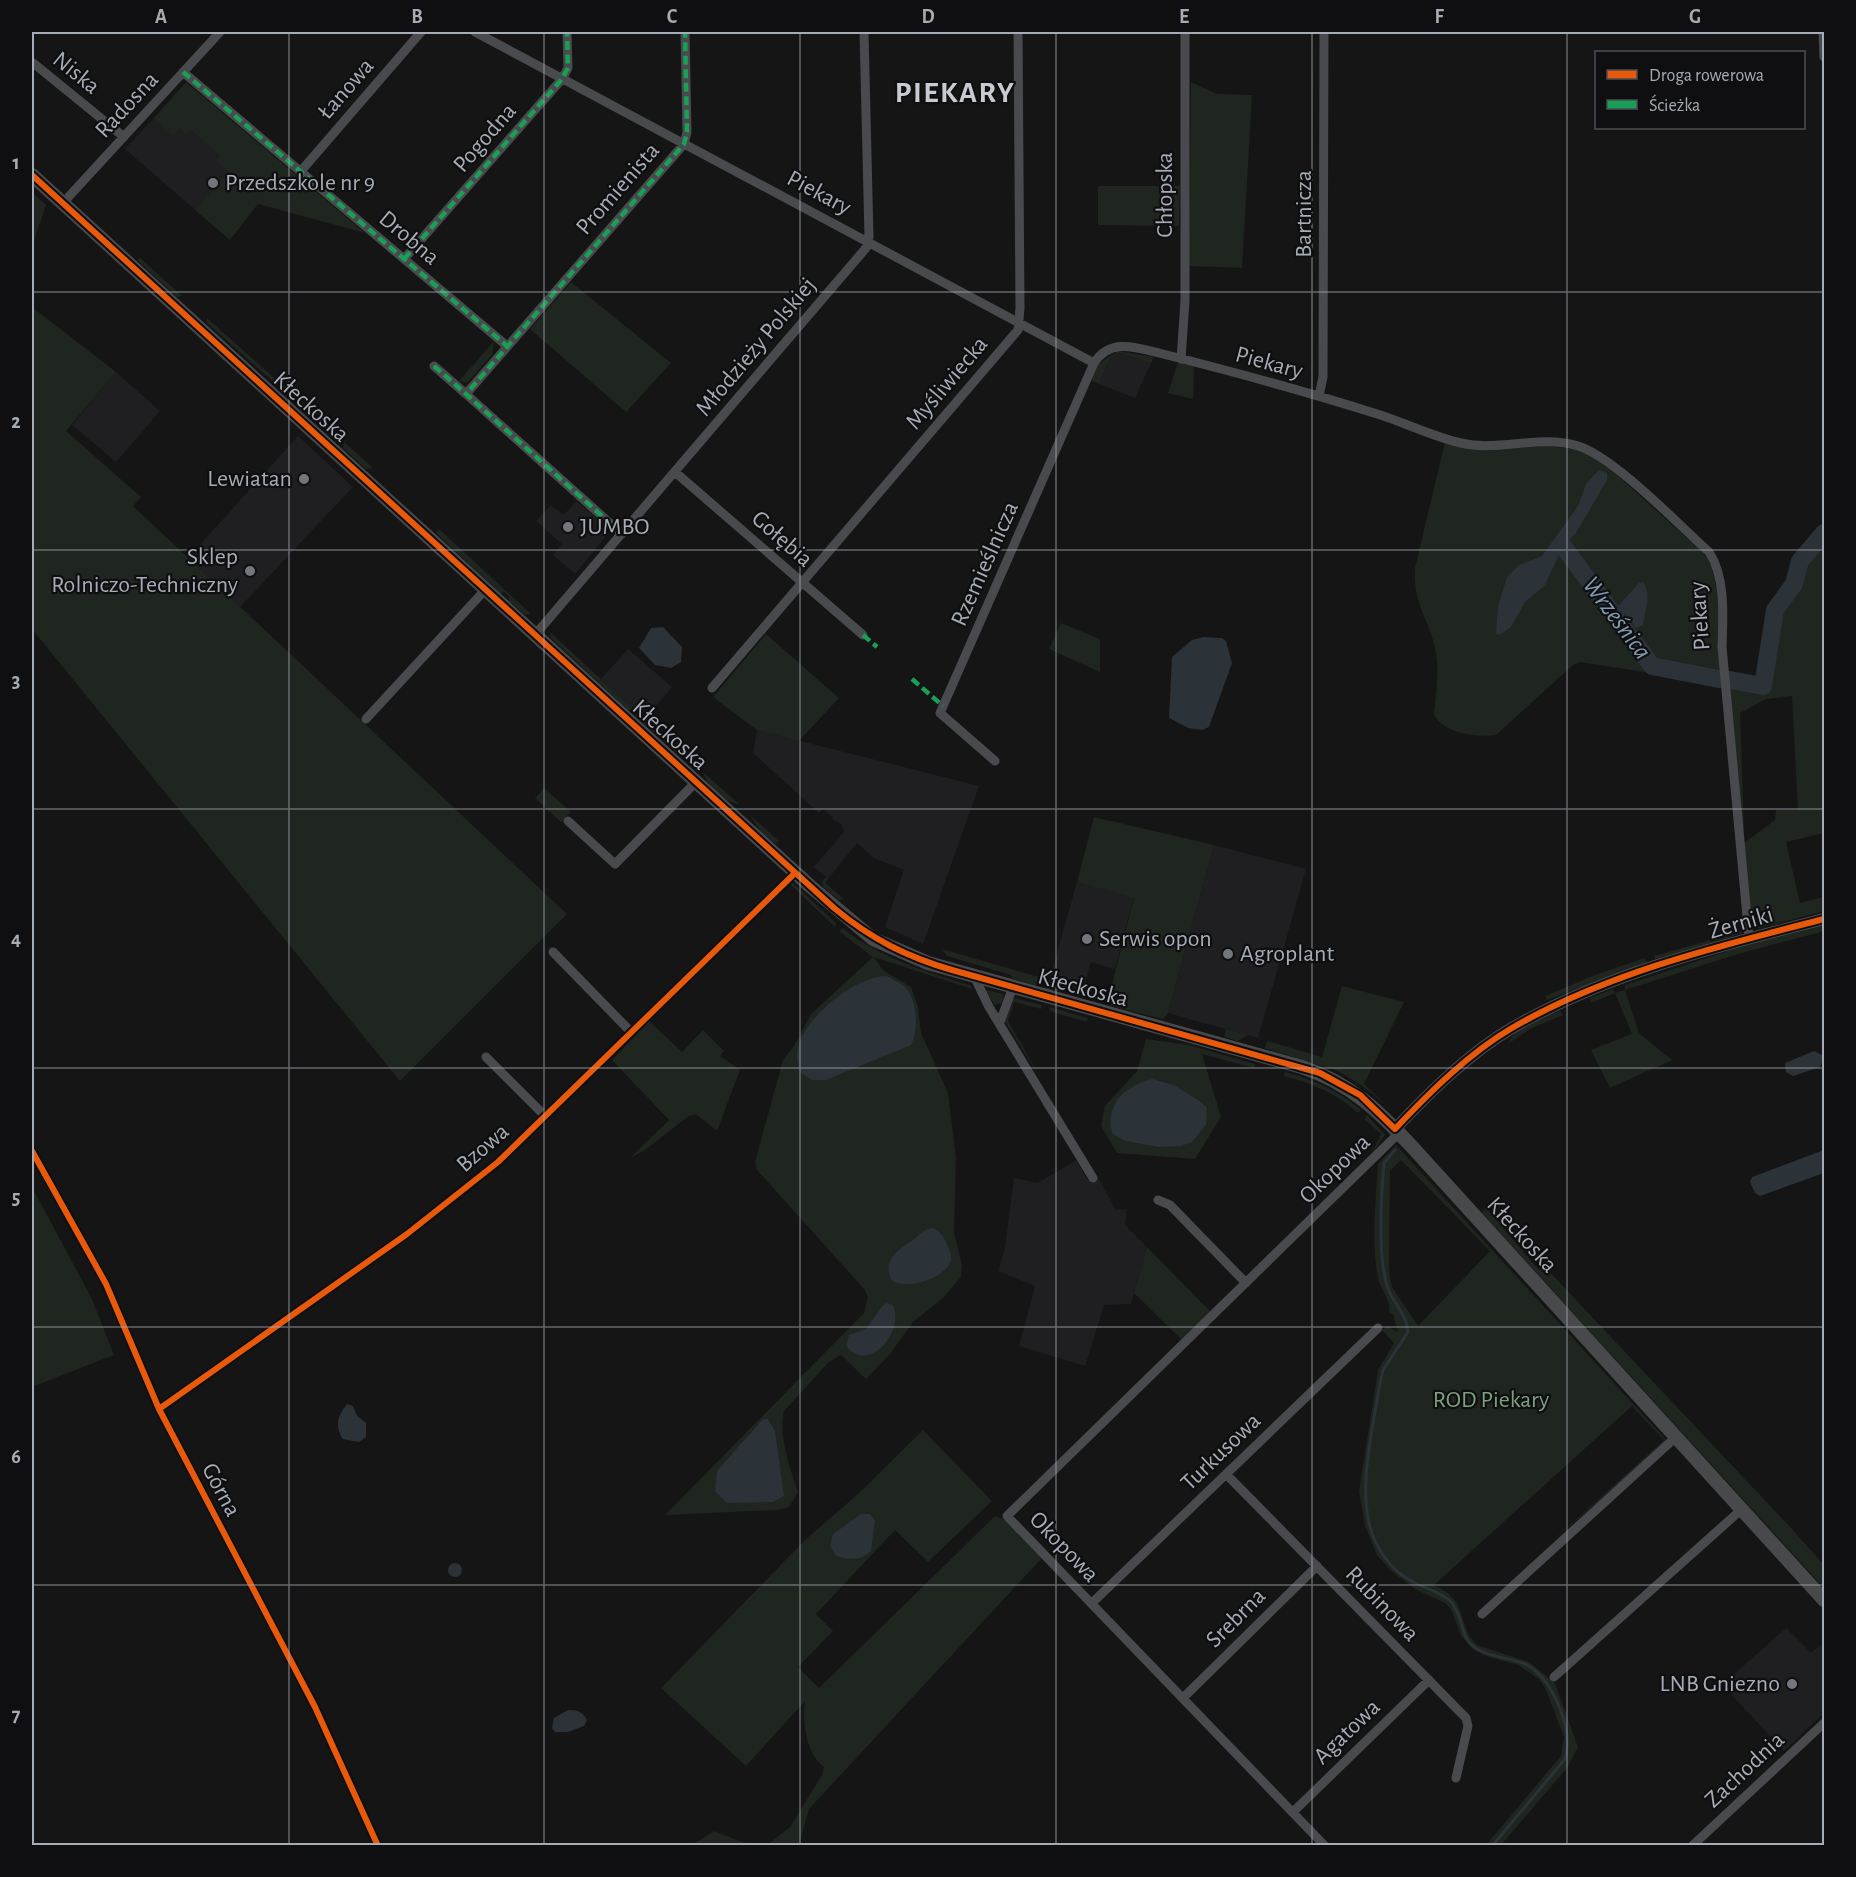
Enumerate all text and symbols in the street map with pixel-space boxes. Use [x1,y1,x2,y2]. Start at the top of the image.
text: A [155,7,167,27]
text: B [411,7,423,27]
text: C [667,7,678,27]
text: D [921,7,935,27]
text: E [1179,7,1189,27]
text: F [1434,7,1444,27]
text: G [1689,7,1701,27]
street label: Niska [48,47,104,99]
legend [1595,51,1805,129]
street label: Łanowa [313,54,379,124]
street label: Radosna [91,67,163,143]
text: Droga rowerowa [1649,67,1764,85]
district label: PIEKARY [895,78,1015,108]
text: Ścieżka [1649,94,1700,115]
street label: Pogodna [449,99,521,177]
street label: Promienista [572,138,664,240]
street label: Chłopska [1153,152,1177,238]
text: 1 [12,153,20,173]
street label: Piekary [783,166,855,220]
street label: Bartnicza [1292,170,1316,258]
place label: Przedszkole nr 9 [225,171,375,195]
marker: Przedszkole nr 9 [206,176,220,190]
street label: Drobna [374,206,444,270]
street label: Młodzieży Polskiej [691,273,821,421]
street label: Myśliwiecka [901,332,993,434]
street label: Piekary [1233,342,1305,384]
street label: Kłeckoska [269,367,353,447]
text: 2 [11,412,21,432]
place label: Lewiatan [207,467,292,491]
marker: Lewiatan [297,472,311,486]
street label: Rzemieślnicza [947,498,1023,630]
street label: Gołębia [747,506,817,572]
place label: JUMBO [580,515,650,539]
marker: JUMBO [561,520,575,534]
place label: Sklep Rolniczo-Techniczny [51,545,238,597]
marker: Sklep Rolniczo-Techniczny [243,564,257,578]
water label: Wrześnica [1578,572,1656,664]
street label: Piekary [1686,581,1714,651]
text: 3 [12,671,20,691]
street label: Kłeckoska [628,695,712,775]
street label: Żerniki [1706,901,1776,944]
place label: Serwis opon [1099,927,1212,951]
text: 4 [11,929,21,949]
marker: Serwis opon [1080,932,1094,946]
place label: Agroplant [1240,942,1334,966]
marker: Agroplant [1221,947,1235,961]
street label: Kłeckoska [1035,964,1131,1012]
street label: Bzowa [452,1119,514,1177]
street label: Okopowa [1295,1130,1375,1208]
text: 5 [12,1188,20,1208]
street label: Kłeckoska [1482,1193,1562,1277]
park label: ROD Piekary [1433,1388,1549,1412]
street label: Turkusowa [1177,1409,1265,1495]
text: 6 [11,1447,21,1467]
street label: Górna [197,1459,245,1521]
street label: Okopowa [1025,1507,1103,1587]
street label: Rubinowa [1341,1562,1423,1646]
street label: Srebrna [1202,1584,1270,1652]
place label: LNB Gniezno [1660,1672,1780,1696]
marker: LNB Gniezno [1785,1677,1799,1691]
street label: Agatowa [1309,1695,1385,1769]
text: 7 [12,1705,21,1725]
street label: Zachodnia [1701,1727,1789,1813]

